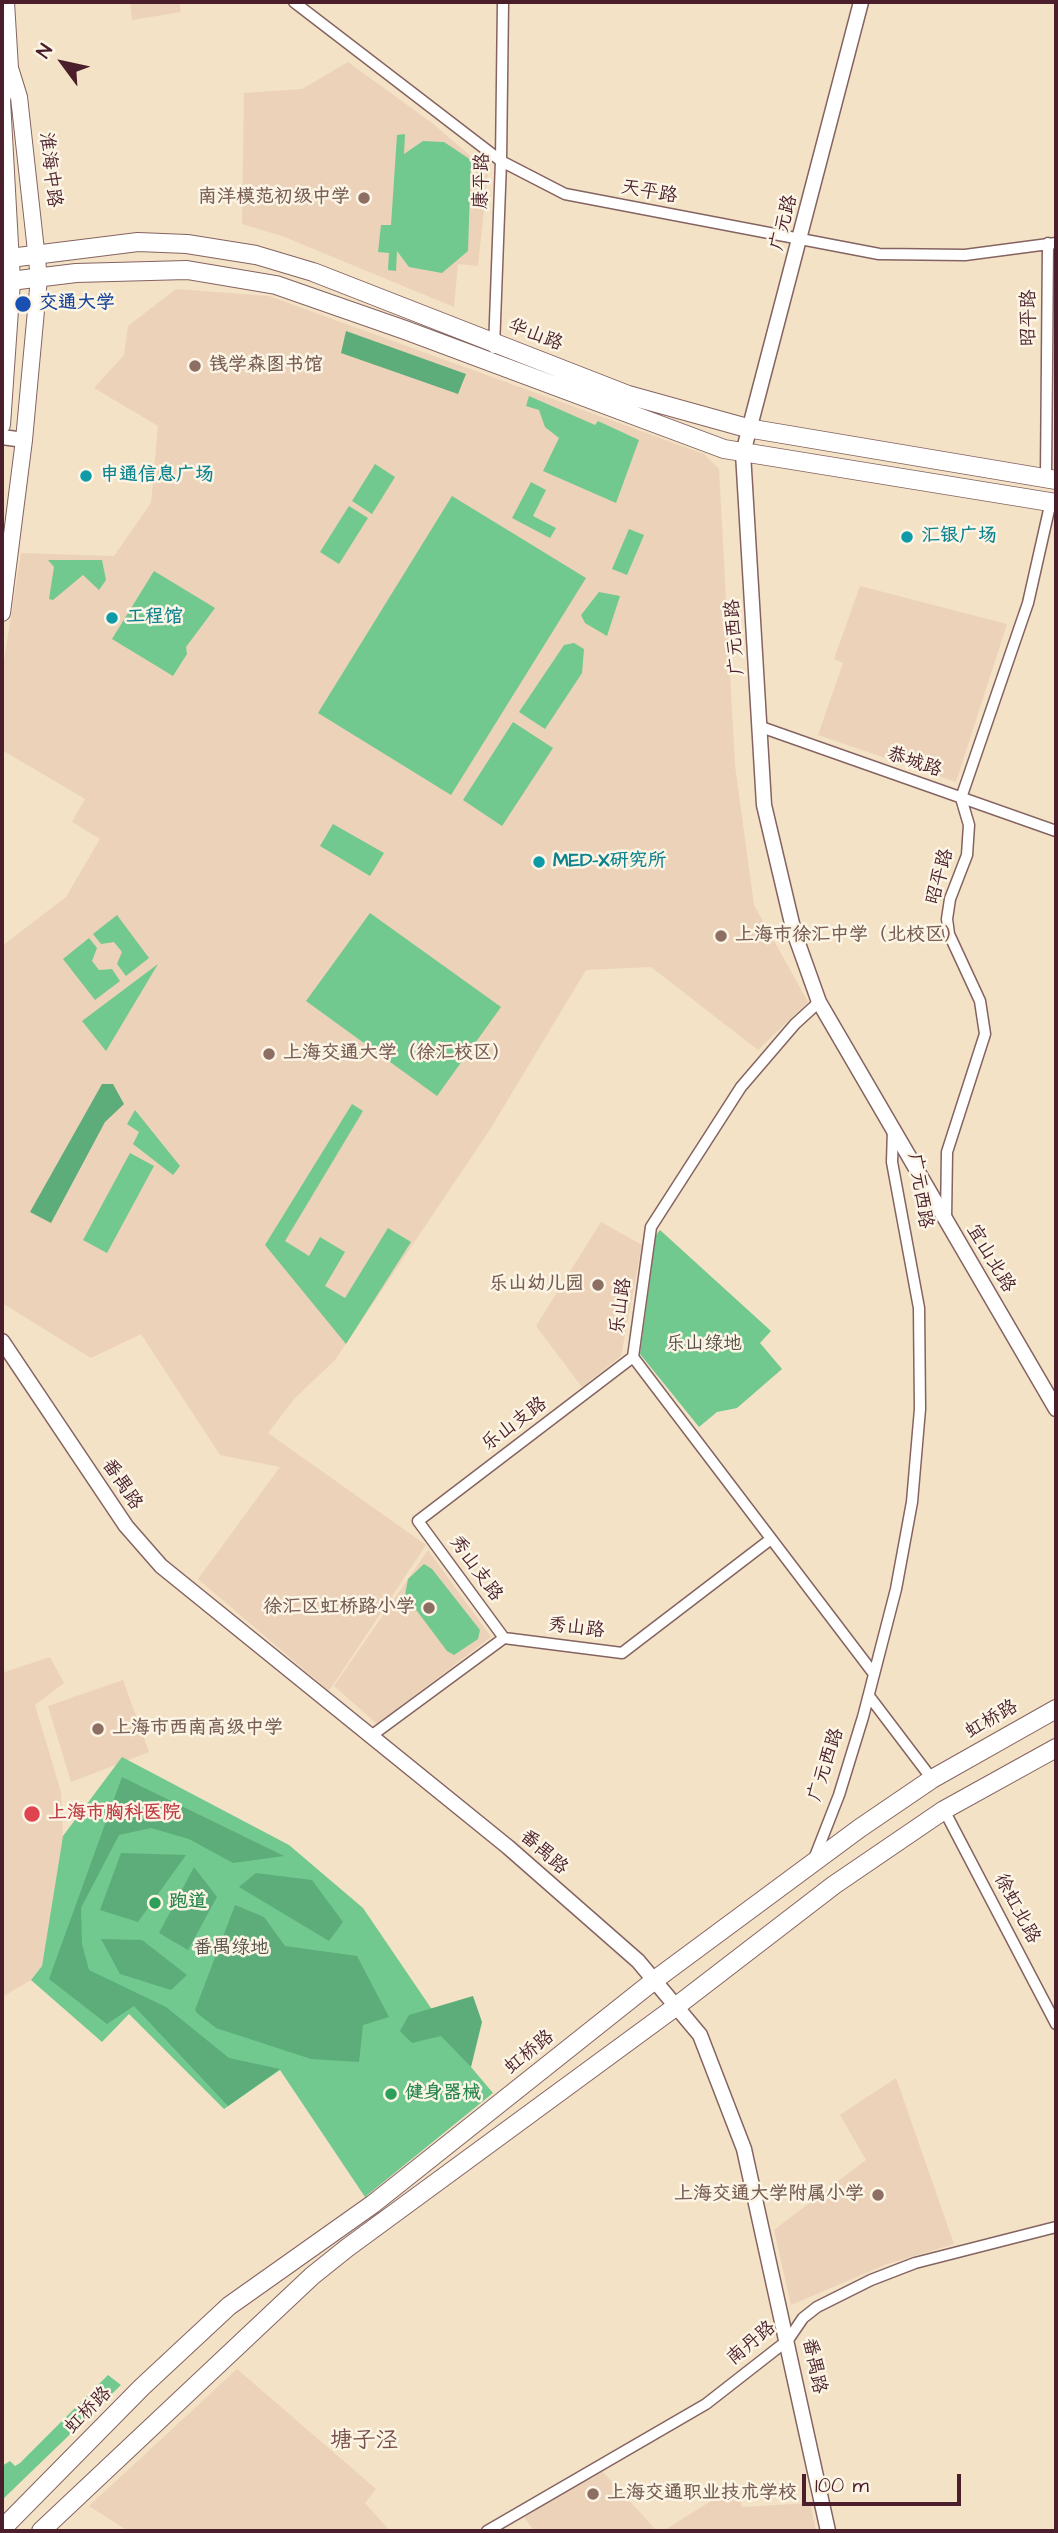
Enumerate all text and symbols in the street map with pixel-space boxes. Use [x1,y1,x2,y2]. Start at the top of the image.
north arrow [28,28,98,98]
text: N [30,39,60,64]
street label: 淮海中路 [33,131,65,209]
street label: 康平路 [471,152,495,210]
street label: 天平路 [619,177,679,209]
place label: 南洋模范初级中学 [198,187,350,209]
marker: 南洋模范初级中学 [356,190,372,206]
street label: 广元路 [767,193,803,253]
street label: 昭平路 [1019,290,1041,346]
place label: 交通大学 [39,293,115,315]
marker: 交通大学 [13,294,33,314]
street label: 华山路 [504,315,566,357]
place label: 钱学森图书馆 [209,355,323,377]
marker: 钱学森图书馆 [187,358,203,374]
place label: 申通信息广场 [100,465,214,487]
marker: 申通信息广场 [78,468,94,484]
place label: 汇银广场 [921,526,997,548]
marker: 汇银广场 [899,529,915,545]
street label: 广元西路 [722,598,750,676]
place label: 工程馆 [126,607,183,629]
marker: 工程馆 [104,610,120,626]
street label: 恭城路 [883,743,945,783]
street label: 昭平路 [923,847,959,907]
place label: MED-X研究所 [553,851,667,873]
marker: MED-X研究所 [531,854,547,870]
place label: 上海市徐汇中学（北校区） [735,925,963,947]
marker: 上海市徐汇中学（北校区） [713,928,729,944]
place label: 上海交通大学（徐汇校区） [283,1043,511,1065]
marker: 上海交通大学（徐汇校区） [261,1046,277,1062]
street label: 广元西路 [902,1152,936,1230]
street label: 宜山北路 [961,1221,1019,1297]
place label: 乐山幼儿园 [489,1274,584,1296]
street label: 乐山路 [607,1276,637,1336]
marker: 乐山幼儿园 [590,1277,606,1293]
park label: 乐山绿地 [666,1334,742,1356]
street label: 乐山支路 [478,1393,552,1457]
street label: 番禺路 [96,1455,146,1515]
street label: 秀山支路 [443,1532,507,1606]
place label: 徐汇区虹桥路小学 [263,1597,415,1619]
marker: 徐汇区虹桥路小学 [421,1600,437,1616]
street label: 秀山路 [546,1614,606,1644]
street label: 虹桥路 [962,1696,1022,1744]
place label: 上海市西南高级中学 [112,1718,283,1740]
marker: 上海市西南高级中学 [90,1721,106,1737]
street label: 广元西路 [804,1725,850,1805]
place label: 上海市胸科医院 [48,1803,181,1825]
marker: 上海市胸科医院 [22,1804,42,1824]
street label: 番禺路 [514,1826,572,1880]
street label: 徐虹北路 [988,1870,1044,1948]
place label: 跑道 [169,1892,207,1914]
marker: 跑道 [147,1895,163,1911]
park label: 番禺绿地 [193,1938,269,1960]
street label: 虹桥路 [501,2026,559,2080]
place label: 健身器械 [405,2083,481,2105]
marker: 健身器械 [383,2086,399,2102]
place label: 上海交通大学附属小学 [674,2184,864,2206]
marker: 上海交通大学附属小学 [870,2187,886,2203]
street label: 南丹路 [723,2317,781,2371]
street label: 番禺路 [796,2336,830,2396]
street label: 虹桥路 [61,2383,117,2439]
district label: 塘子泾 [330,2428,398,2456]
scale bar [806,2460,965,2504]
text: 100 m [815,2471,869,2500]
place label: 上海交通职业技术学校 [607,2483,797,2505]
marker: 上海交通职业技术学校 [585,2486,601,2502]

